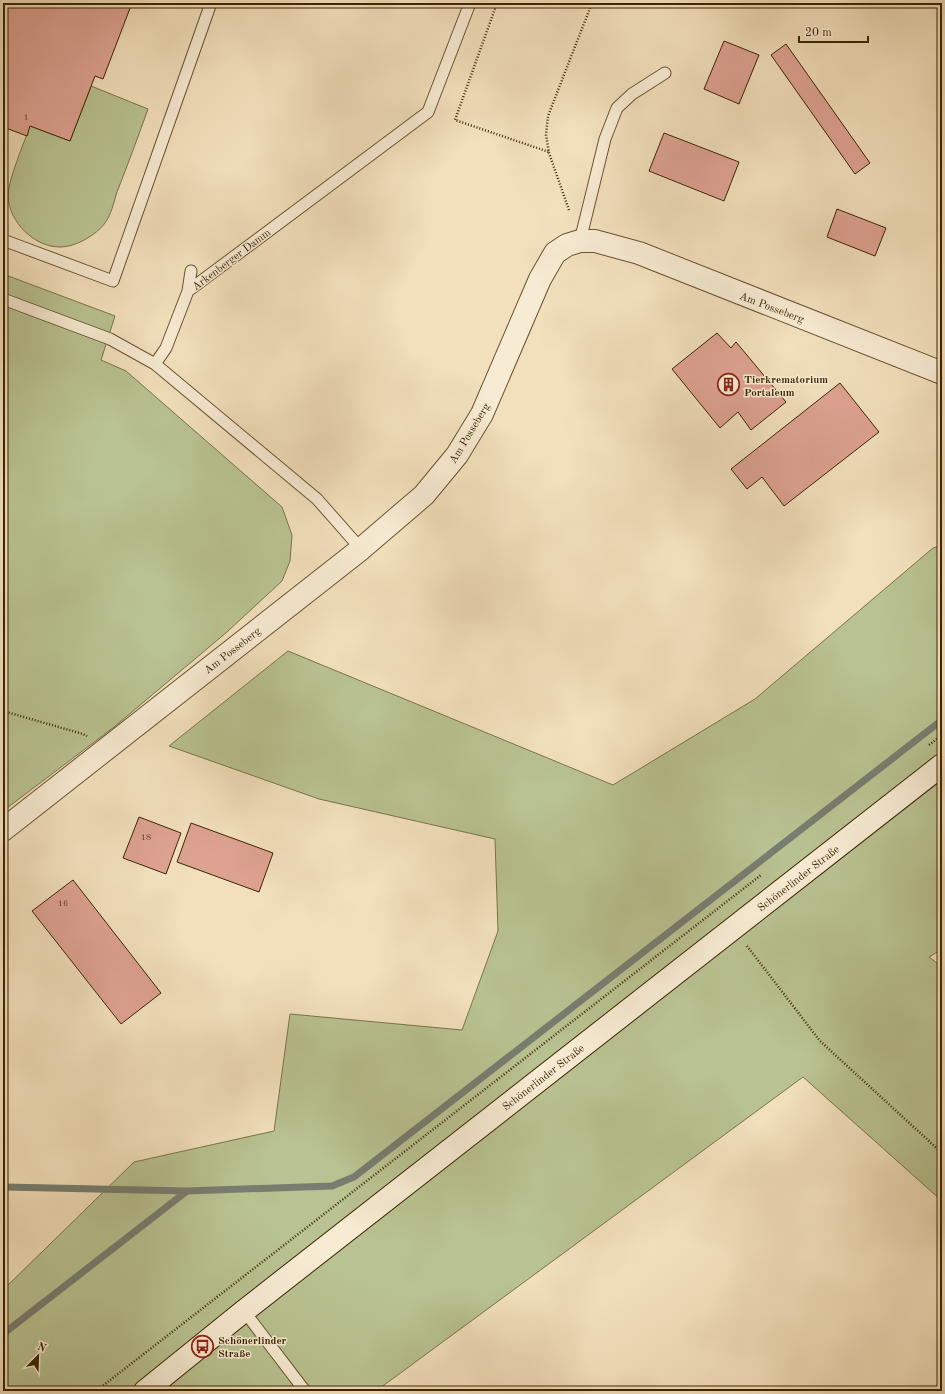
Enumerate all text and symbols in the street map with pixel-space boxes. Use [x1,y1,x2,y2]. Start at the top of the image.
scale bar [799,18,868,44]
text: 20 m [805,27,832,39]
house number: 1 [23,113,29,122]
street label: Arkenberger Damm [191,227,273,293]
street label: Am Posseberg [738,291,805,326]
building icon: Tierkrematorium Portaleum [716,372,742,398]
place label: Tierkrematorium Portaleum [744,375,828,399]
street label: Am Posseberg [448,402,493,466]
street label: Am Posseberg [203,626,263,677]
house number: 18 [141,833,151,842]
street label: Schönerlinder Straße [756,844,842,914]
house number: 16 [58,899,68,908]
street label: Schönerlinder Straße [501,1043,587,1113]
bus stop icon: Schönerlinder Straße [189,1333,215,1359]
north arrow [18,1336,58,1376]
place label: Schönerlinder Straße [218,1336,287,1360]
text: N [35,1341,48,1355]

